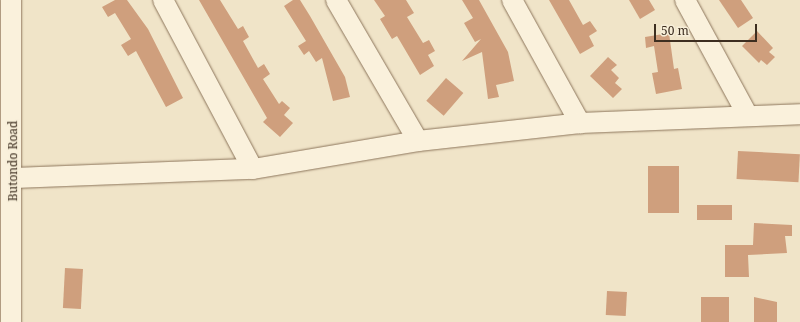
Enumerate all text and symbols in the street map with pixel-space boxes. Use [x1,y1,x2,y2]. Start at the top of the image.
scale bar [656,16,759,42]
text: 50 m [661,22,689,39]
street label: Butondo Road [6,121,20,201]

